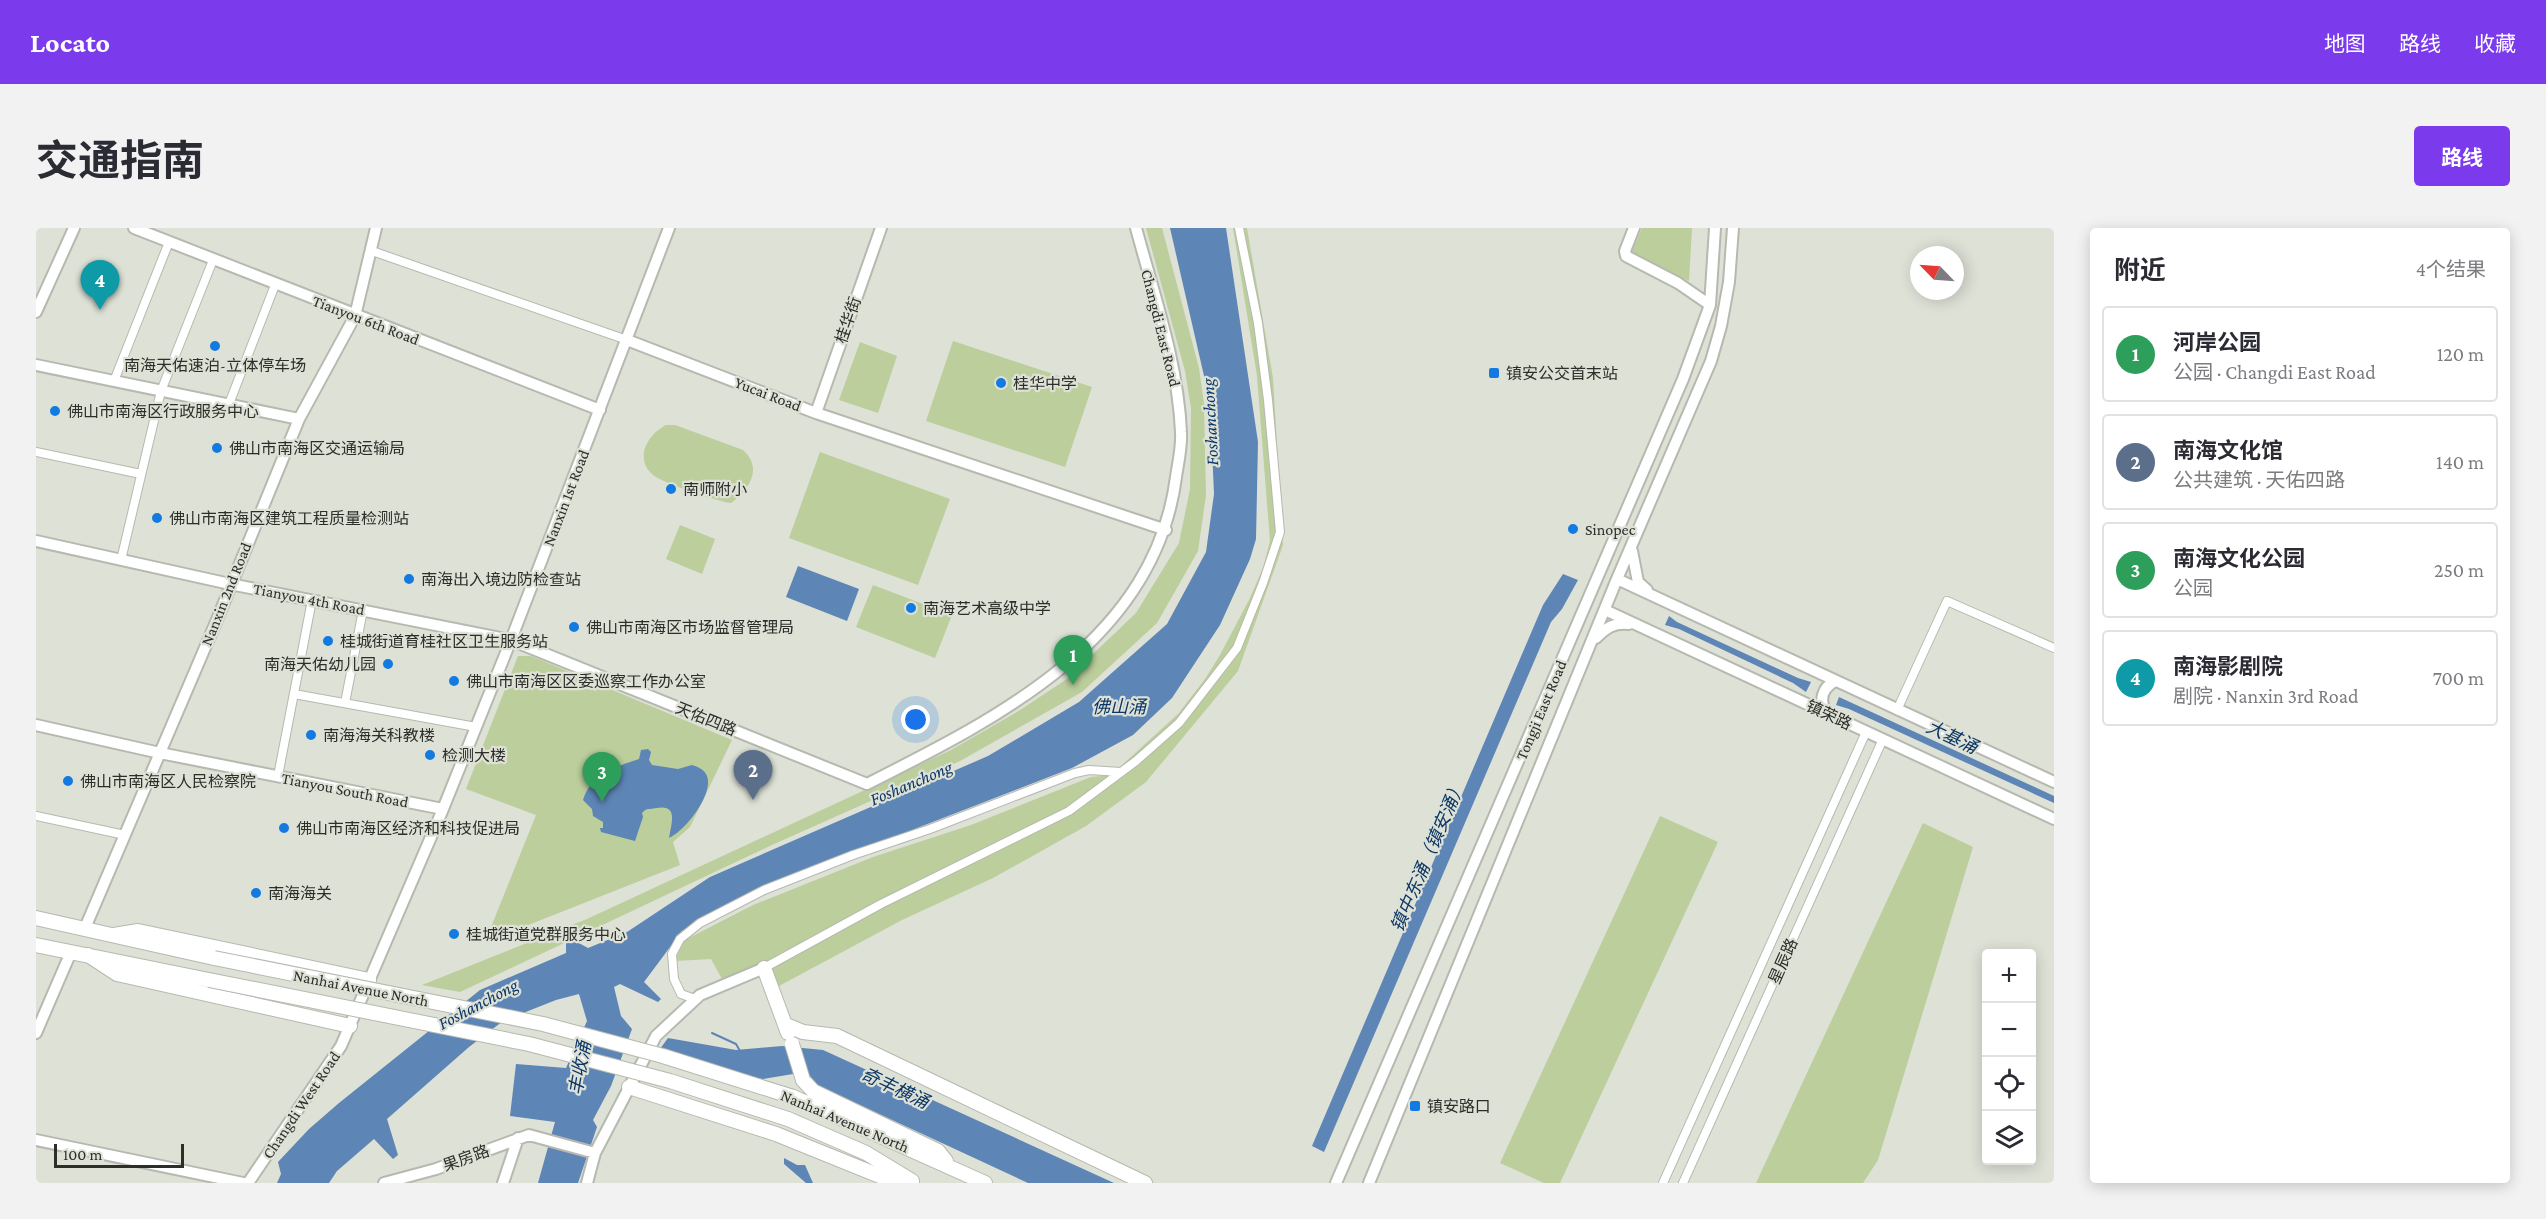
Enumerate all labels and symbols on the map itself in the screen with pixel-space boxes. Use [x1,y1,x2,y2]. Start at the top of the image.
north arrow [1910,246,1964,300]
pin: 4 [80,260,120,310]
street label: Changdi East Road [1137,268,1184,389]
street label: Tianyou 6th Road [310,292,422,349]
street label: 桂华街 [832,295,864,345]
marker: 南海天佑速泊-立体停车场 [208,339,222,353]
place label: 南海天佑速泊-立体停车场 [124,357,306,374]
place label: 镇安公交首末站 [1506,365,1618,382]
marker: 镇安公交首末站 [1487,366,1501,380]
street label: Yucai Road [732,374,804,415]
place label: 桂华中学 [1013,375,1077,392]
marker: 桂华中学 [994,376,1008,390]
water label: Foshanchong [1198,377,1222,466]
place label: 佛山市南海区行政服务中心 [67,403,259,420]
marker: 佛山市南海区行政服务中心 [48,404,62,418]
place label: 佛山市南海区交通运输局 [229,440,405,457]
marker: 佛山市南海区交通运输局 [210,441,224,455]
street label: Nanxin 1st Road [540,447,592,549]
place label: 南师附小 [683,481,747,498]
marker: 南师附小 [664,482,678,496]
place label: 佛山市南海区建筑工程质量检测站 [169,510,409,527]
marker: 佛山市南海区建筑工程质量检测站 [150,511,164,525]
place label: Sinopec [1585,521,1636,539]
marker: Sinopec [1566,522,1580,536]
street label: Nanxin 2nd Road [198,539,255,648]
place label: 南海出入境边防检查站 [421,571,581,588]
marker: 南海出入境边防检查站 [402,572,416,586]
street label: Tianyou 4th Road [252,580,367,619]
place label: 南海艺术高级中学 [923,599,1051,617]
marker: 南海艺术高级中学 [904,601,918,615]
place label: 佛山市南海区市场监督管理局 [586,619,794,636]
marker: 佛山市南海区市场监督管理局 [567,620,581,634]
place label: 桂城街道育桂社区卫生服务站 [340,633,548,650]
marker: 桂城街道育桂社区卫生服务站 [321,634,335,648]
pin: 1 [1054,636,1092,685]
place label: 南海天佑幼儿园 [264,656,376,673]
marker: 南海天佑幼儿园 [381,657,395,671]
street label: Tongji East Road [1512,657,1571,763]
place label: 佛山市南海区区委巡察工作办公室 [466,673,706,690]
marker: 佛山市南海区区委巡察工作办公室 [447,674,461,688]
water label: 佛山涌 [1092,697,1148,717]
street label: 镇荣路 [1804,697,1854,733]
street label: 天佑四路 [673,699,739,739]
your location [901,705,930,734]
water label: 大基涌 [1923,717,1983,758]
place label: 南海海关科教楼 [323,727,435,744]
marker: 南海海关科教楼 [304,728,318,742]
place label: 检测大楼 [442,747,506,764]
marker: 检测大楼 [423,748,437,762]
pin: 2 [734,750,772,800]
pin: 3 [582,752,622,802]
water label: Foshanchong [867,756,956,809]
street label: Tianyou South Road [280,769,410,812]
place label: 佛山市南海区人民检察院 [80,773,256,790]
marker: 佛山市南海区人民检察院 [61,774,75,788]
water label: 镇中东涌（镇安涌） [1387,778,1469,934]
place label: 佛山市南海区经济和科技促进局 [296,820,520,837]
marker: 佛山市南海区经济和科技促进局 [277,821,291,835]
place label: 南海海关 [268,885,332,902]
marker: 南海海关 [249,886,263,900]
place label: 桂城街道党群服务中心 [466,926,626,943]
marker: 桂城街道党群服务中心 [447,927,461,941]
street label: 星辰路 [1765,936,1801,986]
street label: Nanhai Avenue North [292,967,431,1010]
water label: Foshanchong [435,974,522,1033]
water label: 丰收涌 [565,1038,595,1096]
street label: Changdi West Road [259,1048,344,1162]
water label: 奇丰横涌 [858,1064,934,1113]
street label: Nanhai Avenue North [778,1086,912,1156]
place label: 镇安路口 [1427,1098,1491,1115]
marker: 镇安路口 [1408,1099,1422,1113]
scale bar [54,1141,184,1168]
street label: 果房路 [441,1142,491,1174]

